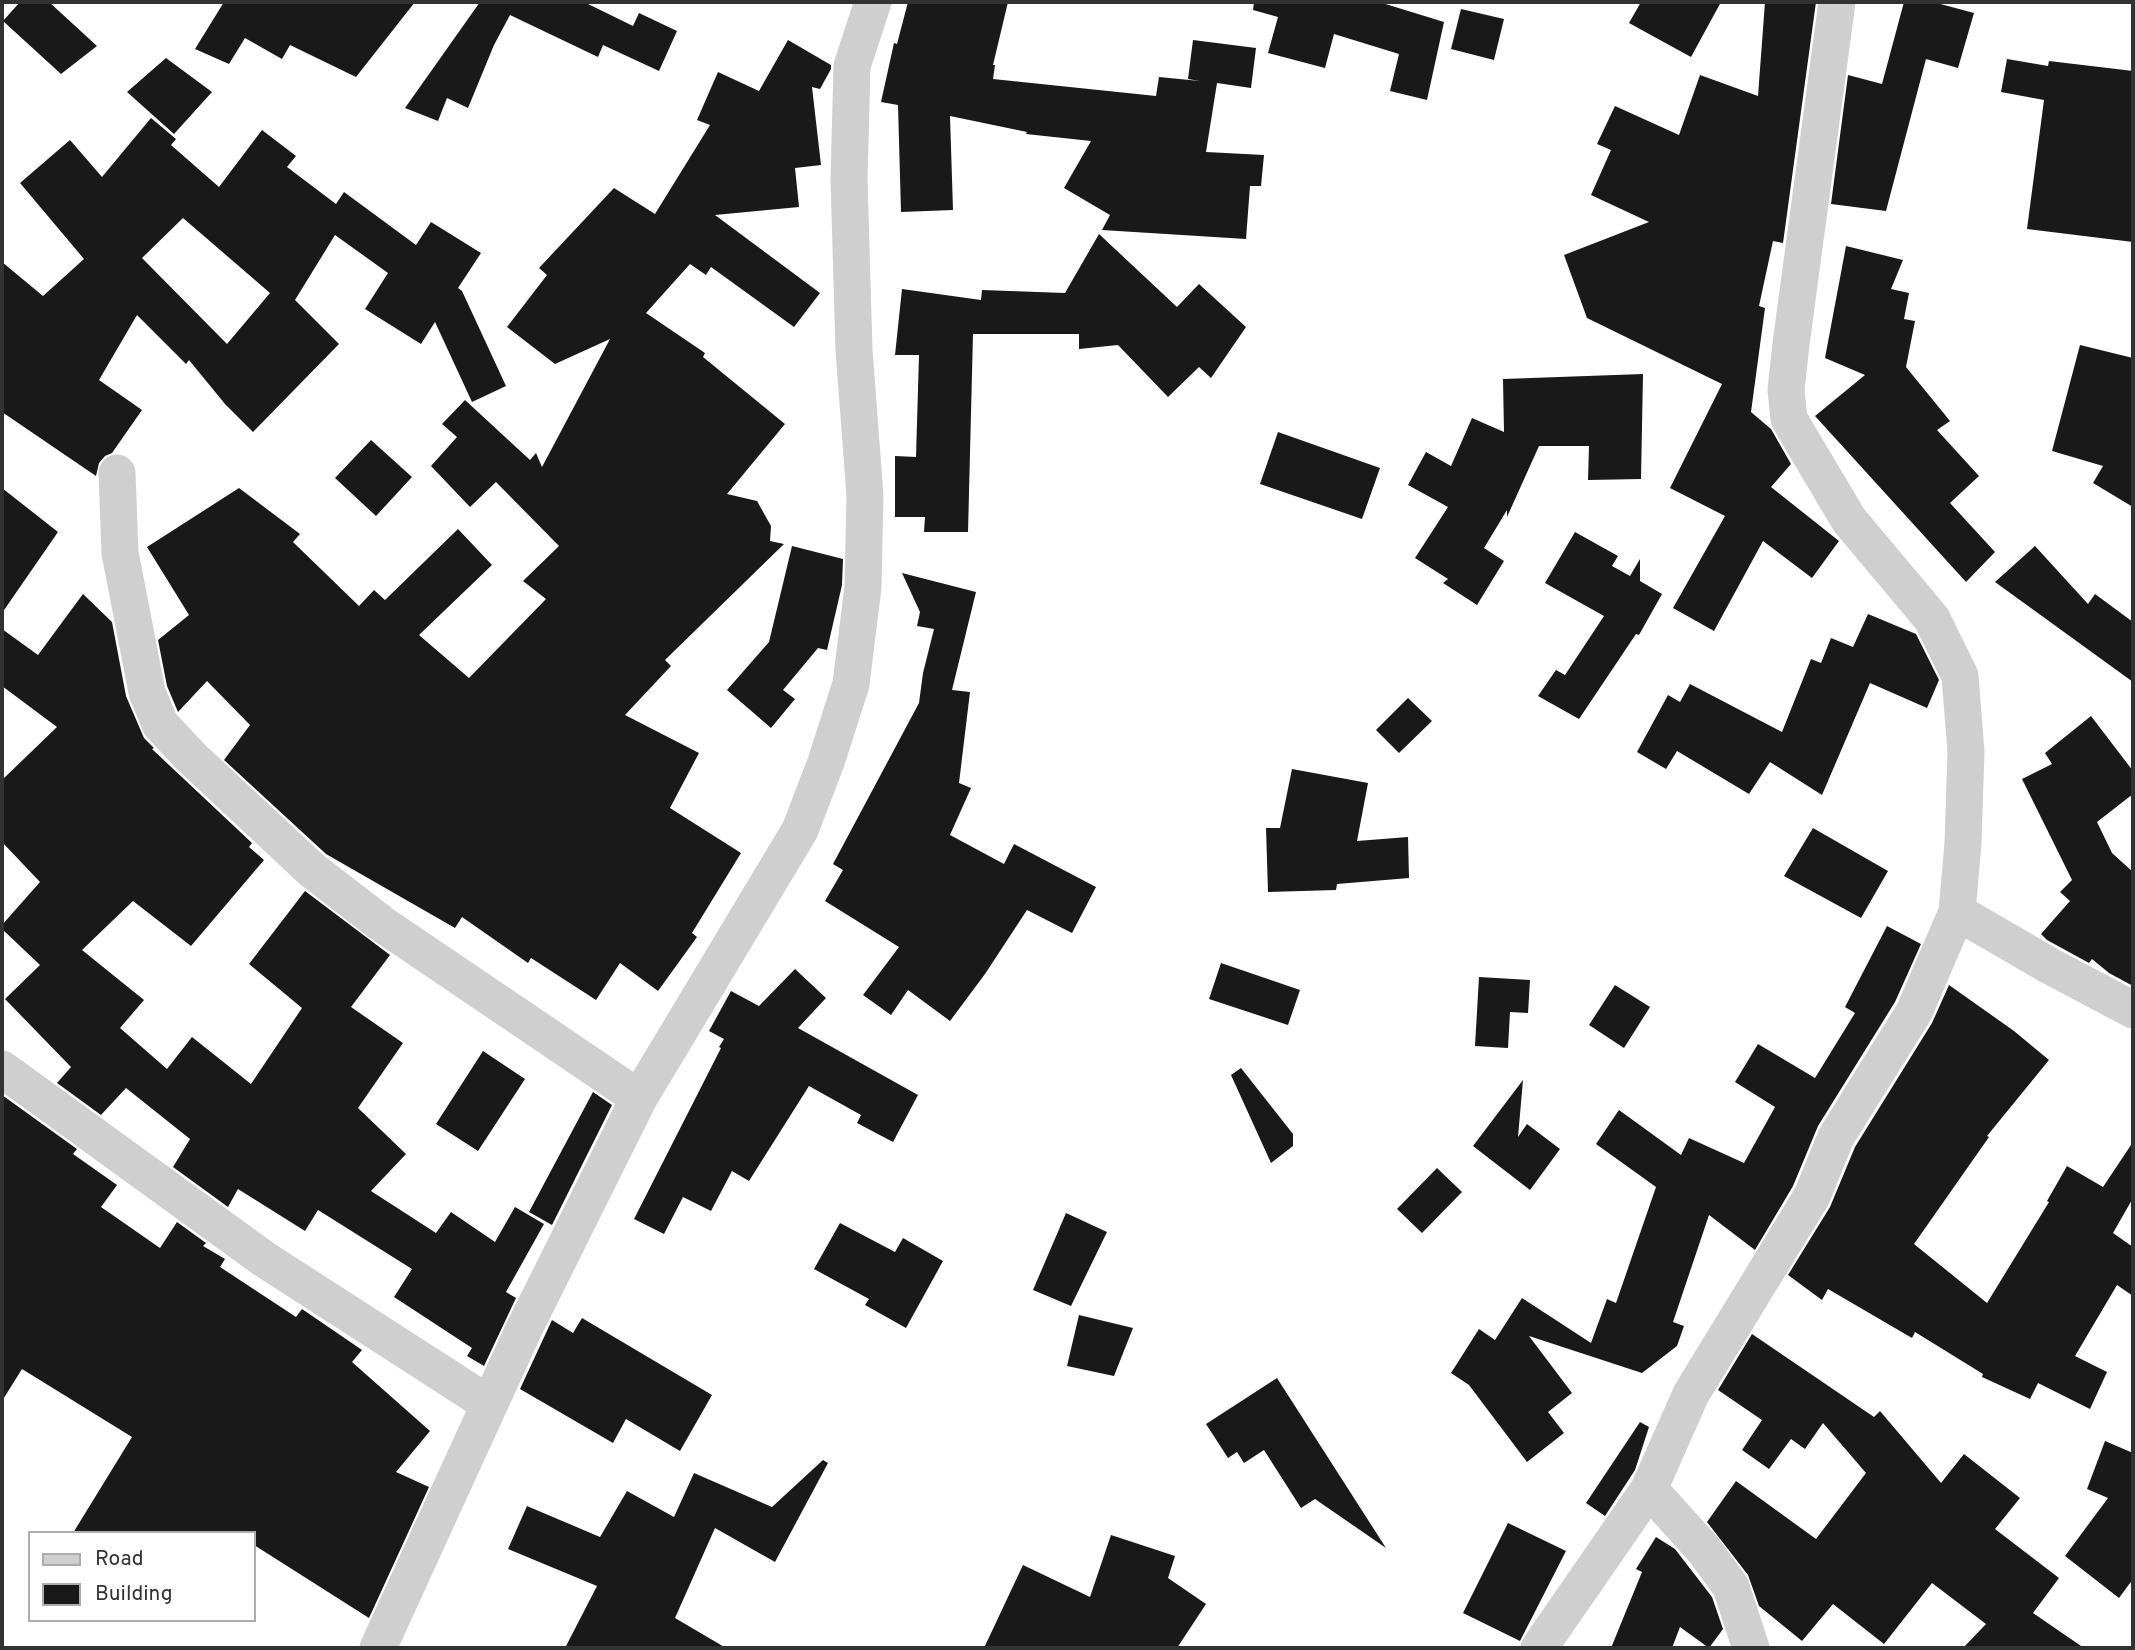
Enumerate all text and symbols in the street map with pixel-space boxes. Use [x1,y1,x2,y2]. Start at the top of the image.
legend [28,1531,256,1622]
text: Road [95,1546,144,1573]
text: Building [95,1581,173,1608]

